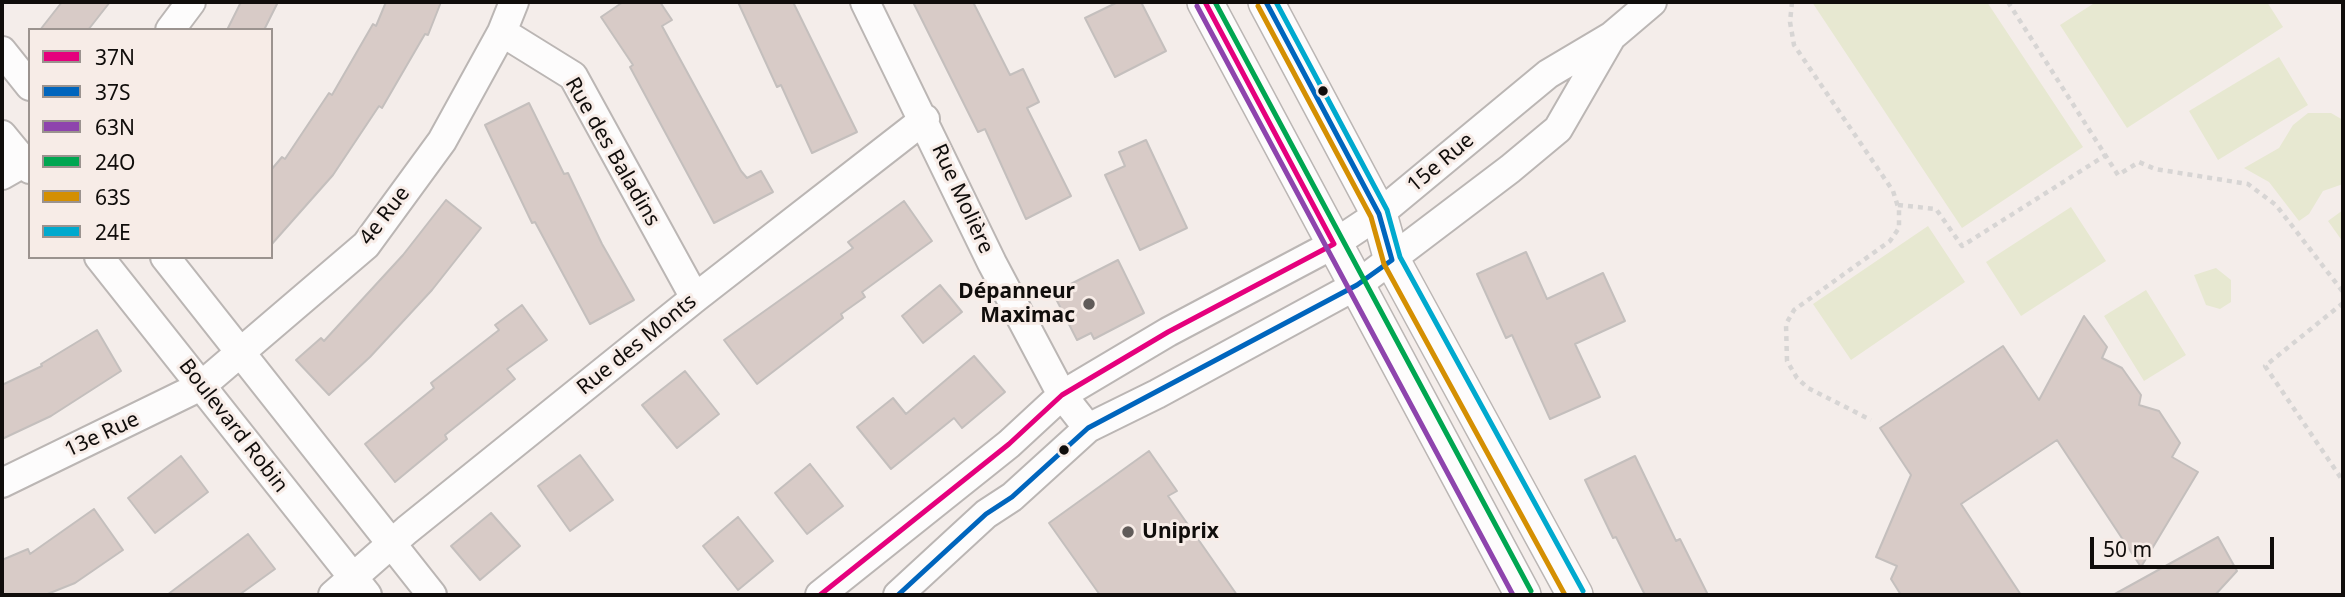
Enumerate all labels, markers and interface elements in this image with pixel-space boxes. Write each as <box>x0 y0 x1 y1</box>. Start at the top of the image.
legend <box>28 28 273 259</box>
text: 37N <box>95 43 135 71</box>
street label: Rue des Baladins <box>559 73 665 231</box>
text: 37S <box>95 78 131 106</box>
unlabelled marker <box>1316 84 1330 98</box>
text: 63N <box>95 113 135 141</box>
street label: 15e Rue <box>1403 128 1479 198</box>
street label: Rue Molière <box>926 140 998 258</box>
text: 24O <box>95 148 135 176</box>
street label: 4e Rue <box>354 182 416 250</box>
text: 63S <box>95 183 131 211</box>
text: 24E <box>95 218 131 246</box>
place label: Dépanneur Maximac <box>958 279 1075 329</box>
street label: Rue des Monts <box>572 289 702 401</box>
marker: Dépanneur Maximac <box>1081 296 1097 312</box>
street label: Boulevard Robin <box>173 354 293 498</box>
street label: 13e Rue <box>61 407 143 463</box>
unlabelled marker <box>1057 443 1071 457</box>
place label: Uniprix <box>1142 519 1219 545</box>
marker: Uniprix <box>1120 524 1136 540</box>
scale bar <box>2093 524 2277 568</box>
text: 50 m <box>2103 535 2152 563</box>

